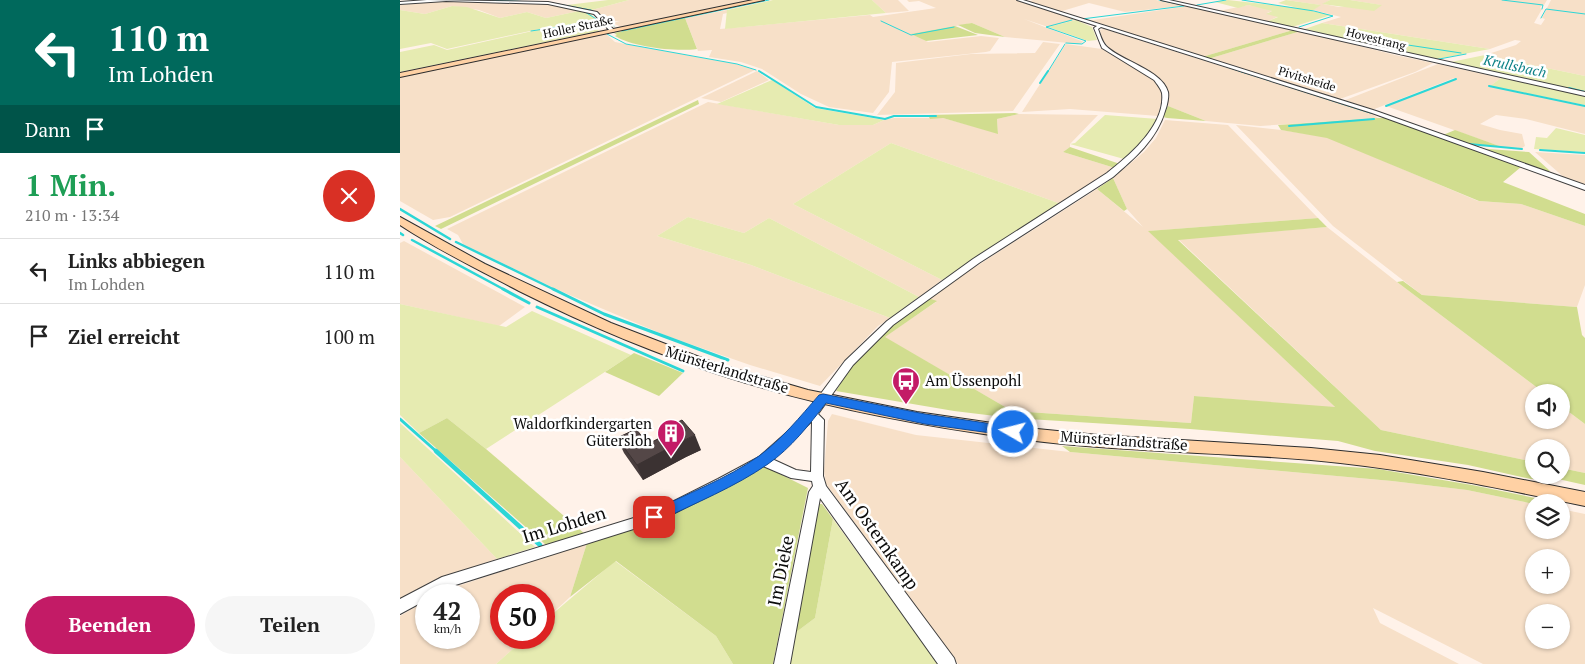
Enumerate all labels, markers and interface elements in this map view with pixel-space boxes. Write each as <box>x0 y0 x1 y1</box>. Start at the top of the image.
street label: Holler Straße <box>541 12 614 41</box>
text: 110 m <box>108 15 209 61</box>
icon: left <box>25 20 90 85</box>
street label: Hovestrang <box>1345 24 1408 53</box>
water label: Krullsbach <box>1481 49 1548 81</box>
text: Im Lohden <box>108 59 214 88</box>
street label: Pivitsheide <box>1277 63 1338 94</box>
icon: arrive <box>81 115 109 143</box>
text: Dann <box>25 117 71 142</box>
text: 1 Min. <box>25 165 116 205</box>
button: close <box>323 170 375 222</box>
text: 210 m · 13:34 <box>25 204 119 226</box>
text: Links abbiegen <box>68 248 205 273</box>
icon: left <box>25 257 53 285</box>
text: 110 m <box>324 259 375 284</box>
text: Im Lohden <box>68 273 145 295</box>
icon: arrive <box>25 322 53 350</box>
text: Ziel erreicht <box>68 324 180 349</box>
text: 100 m <box>324 324 375 349</box>
street label: Münsterlandstraße <box>663 341 791 397</box>
bus stop icon: Am Üssenpohl <box>891 366 921 405</box>
place label: Am Üssenpohl <box>925 370 1021 390</box>
map controls <box>1525 384 1570 649</box>
button: sound <box>1525 384 1570 429</box>
position arrow <box>986 405 1038 457</box>
place label: Waldorfkindergarten Gütersloh <box>513 413 652 450</box>
building icon: Waldorfkindergarten Gütersloh <box>656 418 686 457</box>
street label: Münsterlandstraße <box>1060 426 1188 454</box>
button: search <box>1525 439 1570 484</box>
street label: Am Osternkamp <box>830 473 925 594</box>
button: layers <box>1525 494 1570 539</box>
pin <box>633 496 675 538</box>
street label: Im Lohden <box>519 500 609 548</box>
icon: arrive <box>640 503 668 531</box>
street label: Im Dieke <box>761 533 799 608</box>
button: + <box>1525 549 1570 594</box>
speed limit sign: 50 <box>490 584 555 649</box>
text: 42 <box>433 594 462 627</box>
button: Beenden <box>25 596 195 654</box>
button: Teilen <box>205 596 375 654</box>
button: − <box>1525 604 1570 649</box>
text: km/h <box>434 621 461 636</box>

